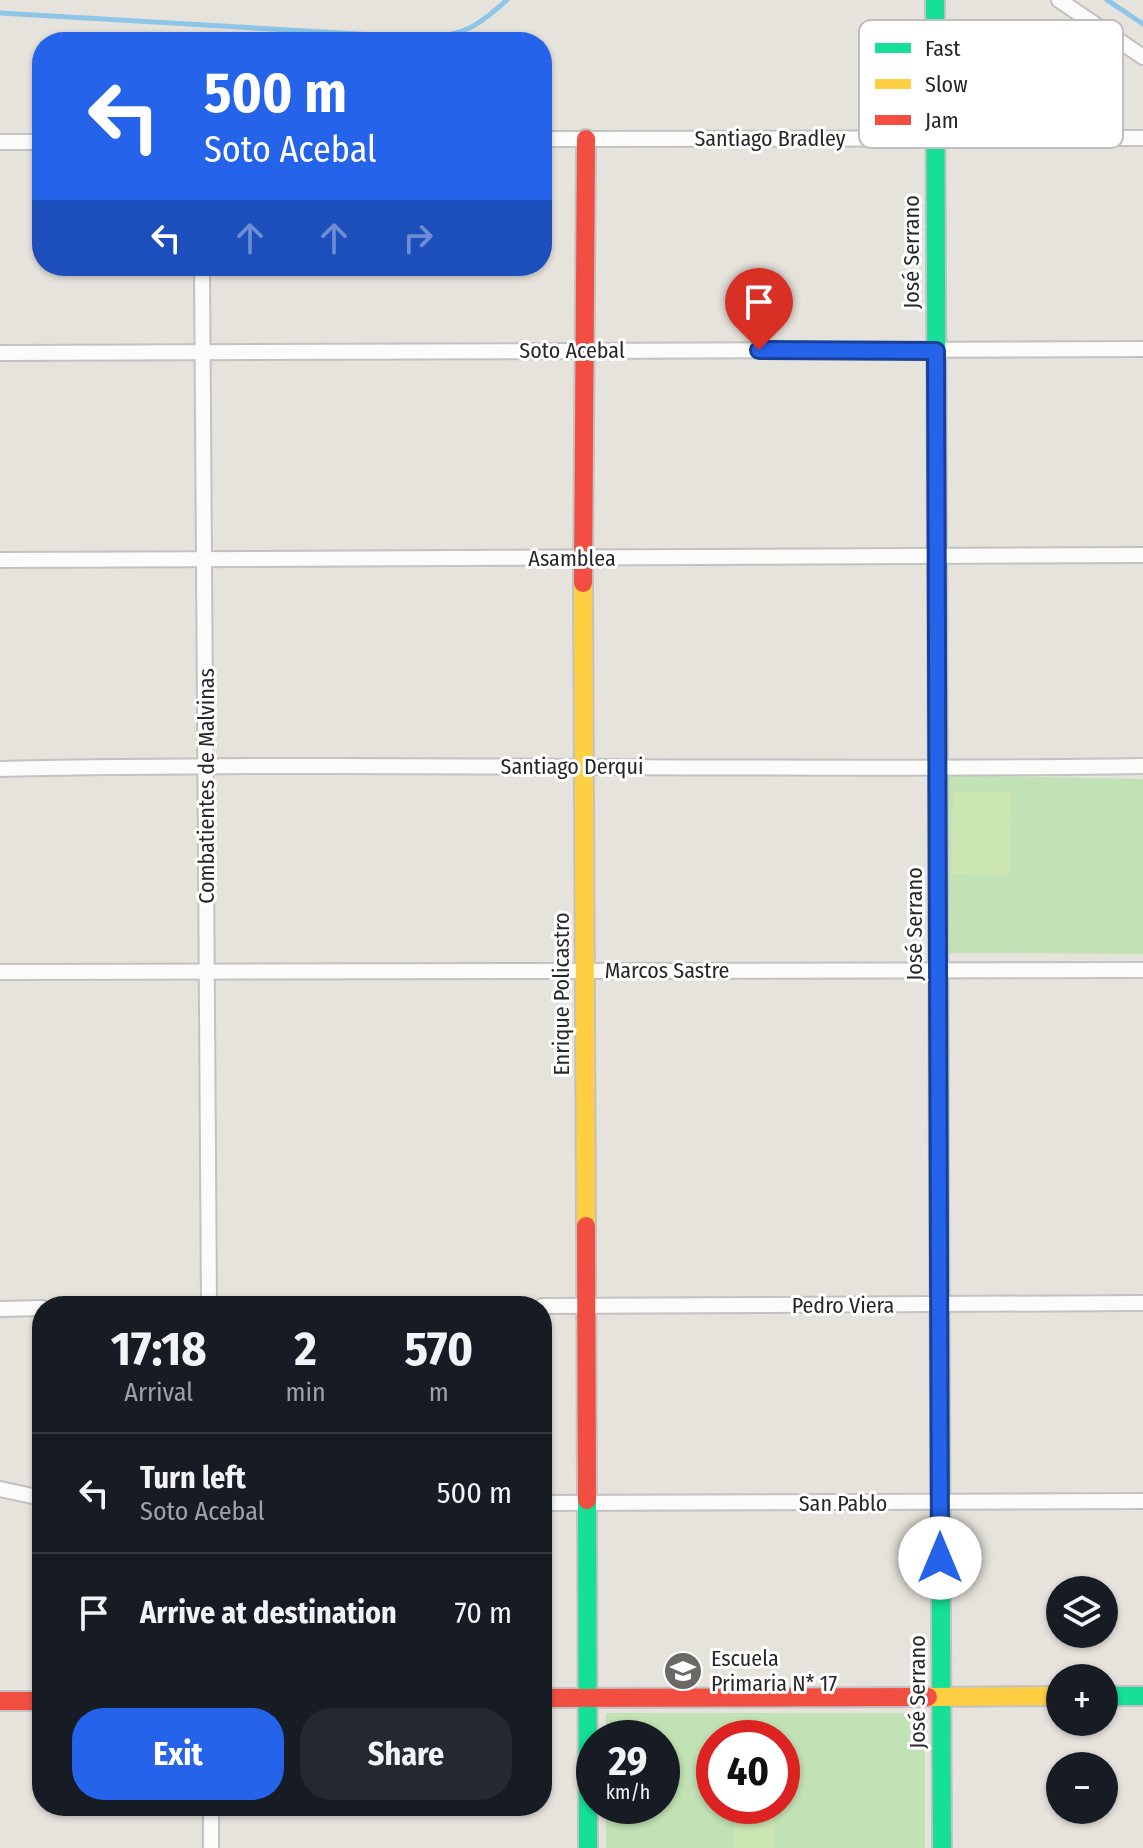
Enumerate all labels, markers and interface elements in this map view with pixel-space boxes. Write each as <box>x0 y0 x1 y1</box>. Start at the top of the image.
legend <box>859 20 1123 148</box>
text: Fast <box>925 35 961 62</box>
text: 500 m <box>204 60 347 127</box>
icon: left <box>72 64 176 168</box>
text: Slow <box>925 71 968 98</box>
text: Jam <box>925 107 959 134</box>
street label: Santiago Bradley <box>694 125 846 152</box>
text: Soto Acebal <box>204 128 376 172</box>
street label: José Serrano <box>898 195 925 309</box>
icon: left <box>144 216 188 260</box>
icon: ahead <box>228 216 272 260</box>
icon: ahead <box>312 216 356 260</box>
icon: right <box>396 216 440 260</box>
pin <box>725 268 793 350</box>
icon: arrive <box>737 280 781 324</box>
street label: Soto Acebal <box>519 337 625 364</box>
street label: Asamblea <box>528 545 616 572</box>
street label: Combatientes de Malvinas <box>193 668 220 904</box>
street label: Santiago Derqui <box>501 753 643 780</box>
street label: José Serrano <box>901 867 928 981</box>
street label: Enrique Policastro <box>548 912 575 1076</box>
street label: Marcos Sastre <box>605 957 729 984</box>
street label: Pedro Viera <box>792 1292 894 1319</box>
text: 17:18 <box>111 1320 207 1378</box>
text: 2 <box>294 1320 317 1378</box>
text: 570 <box>404 1320 473 1378</box>
text: Arrival <box>124 1377 193 1408</box>
text: min <box>285 1377 326 1408</box>
text: m <box>429 1377 449 1408</box>
text: Turn left <box>140 1460 246 1496</box>
icon: left <box>72 1471 116 1515</box>
text: 500 m <box>437 1475 512 1511</box>
street label: San Pablo <box>799 1490 887 1517</box>
text: Soto Acebal <box>140 1496 265 1527</box>
position arrow <box>898 1516 982 1600</box>
map controls <box>1046 1576 1118 1824</box>
button: layers <box>1046 1576 1118 1648</box>
icon: arrive <box>72 1591 116 1635</box>
text: Arrive at destination <box>140 1595 397 1631</box>
text: 70 m <box>454 1595 512 1631</box>
street label: José Serrano <box>904 1635 931 1749</box>
place label: Escuela Primaria N* 17 <box>711 1645 837 1697</box>
school or university icon: Escuela Primaria N* 17 <box>662 1650 704 1692</box>
button: + <box>1046 1664 1118 1736</box>
button: Exit <box>72 1708 284 1800</box>
button: Share <box>300 1708 512 1800</box>
speed limit sign: 40 <box>696 1720 800 1824</box>
text: 29 <box>608 1738 647 1786</box>
button: − <box>1046 1752 1118 1824</box>
text: km/h <box>606 1780 650 1804</box>

